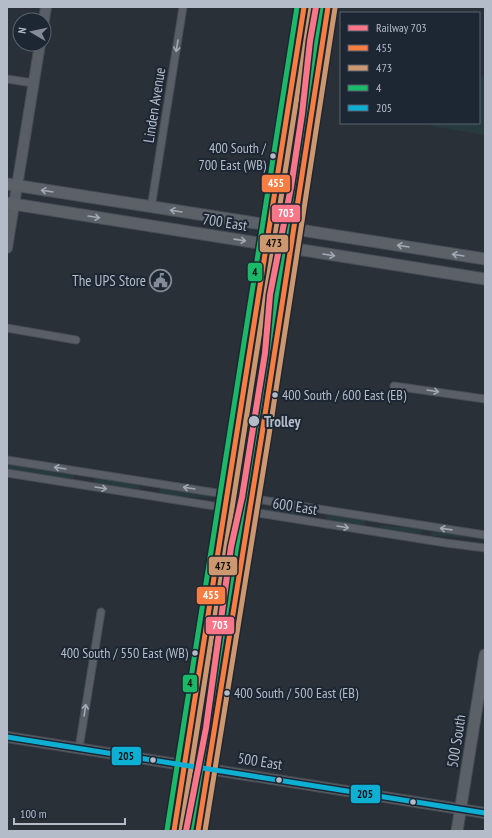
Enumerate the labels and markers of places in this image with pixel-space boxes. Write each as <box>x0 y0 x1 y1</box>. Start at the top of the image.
place label: 400 South / 700 East (WB) <box>198 139 267 174</box>
marker: 400 South / 700 East (WB) <box>268 151 278 161</box>
public building icon: The UPS Store <box>148 267 174 293</box>
place label: The UPS Store <box>72 271 146 290</box>
place label: 400 South / 600 East (EB) <box>282 386 407 404</box>
marker: 400 South / 600 East (EB) <box>270 390 280 400</box>
place label: Trolley <box>264 412 301 431</box>
marker: Trolley <box>247 414 261 428</box>
place label: 400 South / 550 East (WB) <box>60 644 189 662</box>
marker: 400 South / 550 East (WB) <box>190 648 200 658</box>
place label: 400 South / 500 East (EB) <box>234 684 359 702</box>
marker: 400 South / 500 East (EB) <box>222 688 232 698</box>
unlabelled marker <box>148 755 158 765</box>
unlabelled marker <box>274 775 284 785</box>
unlabelled marker <box>408 797 418 807</box>

